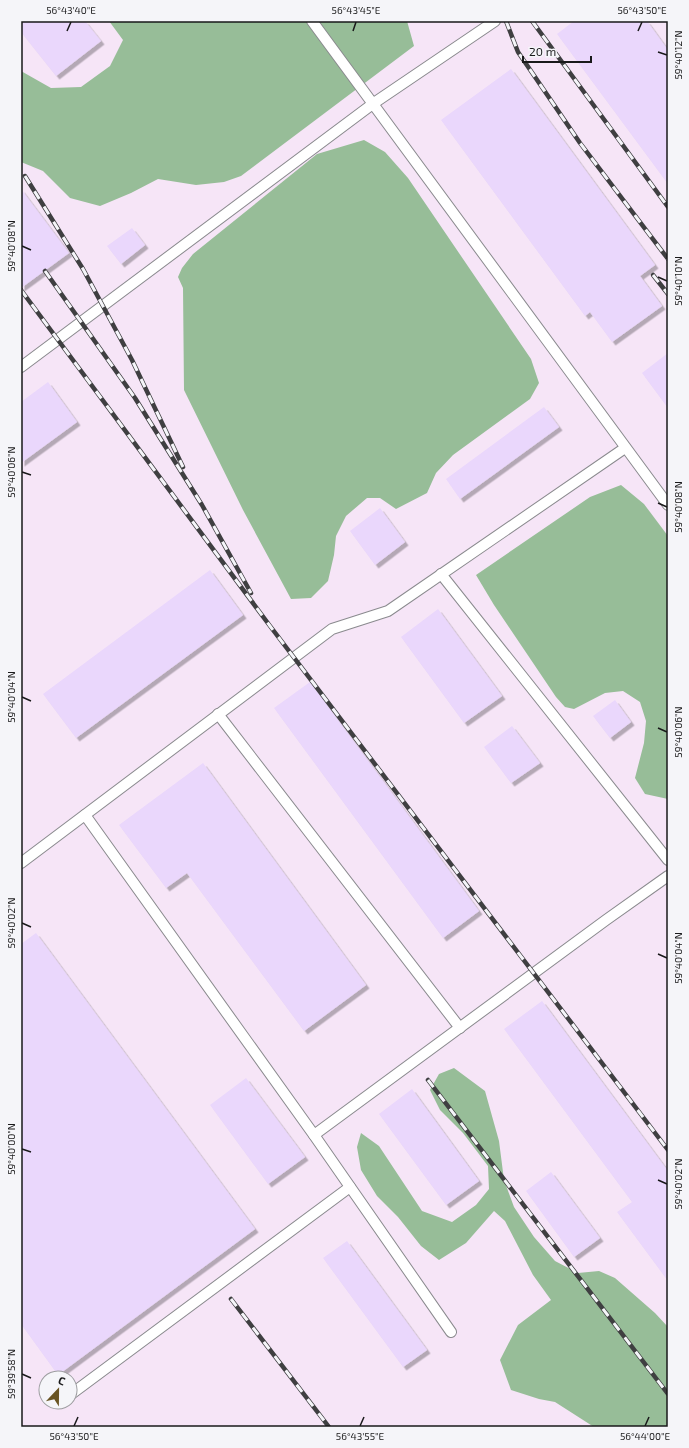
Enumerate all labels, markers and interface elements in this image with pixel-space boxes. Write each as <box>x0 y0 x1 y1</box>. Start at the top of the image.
text: 56°43'40"E <box>46 4 96 16</box>
text: 56°43'45"E <box>332 4 381 16</box>
text: 56°43'50"E <box>617 4 667 16</box>
text: 59°40'12"N <box>672 30 684 80</box>
scale bar <box>523 38 591 64</box>
text: 20 m <box>529 44 556 58</box>
text: 59°40'08"N <box>5 220 17 272</box>
text: 59°40'10"N <box>672 256 684 306</box>
text: 59°40'06"N <box>5 446 17 498</box>
text: 59°40'08"N <box>672 481 684 533</box>
text: 59°40'04"N <box>5 671 17 723</box>
text: 59°40'06"N <box>672 706 684 758</box>
text: 59°40'02"N <box>5 897 17 949</box>
text: 59°40'04"N <box>672 932 684 984</box>
text: 59°40'00"N <box>5 1123 17 1175</box>
text: 59°40'02"N <box>672 1158 684 1210</box>
text: 59°39'58"N <box>5 1349 17 1399</box>
north arrow <box>38 1370 78 1410</box>
text: С <box>56 1373 68 1388</box>
text: 56°43'50"E <box>49 1430 99 1442</box>
text: 56°43'55"E <box>336 1430 385 1442</box>
text: 56°44'00"E <box>620 1430 671 1442</box>

